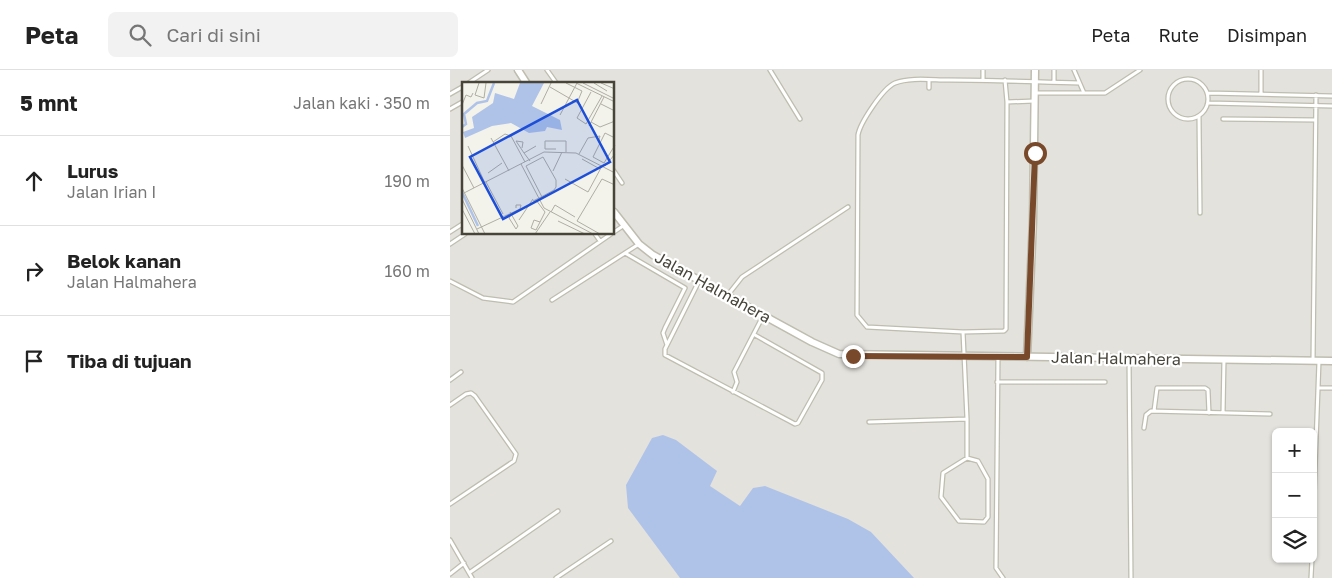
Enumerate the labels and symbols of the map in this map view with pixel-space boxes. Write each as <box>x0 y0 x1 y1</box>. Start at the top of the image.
inset map <box>462 82 615 235</box>
route start <box>1024 142 1047 165</box>
street label: Jalan Halmahera <box>651 247 775 327</box>
route end <box>842 345 865 368</box>
street label: Jalan Halmahera <box>1051 347 1181 369</box>

